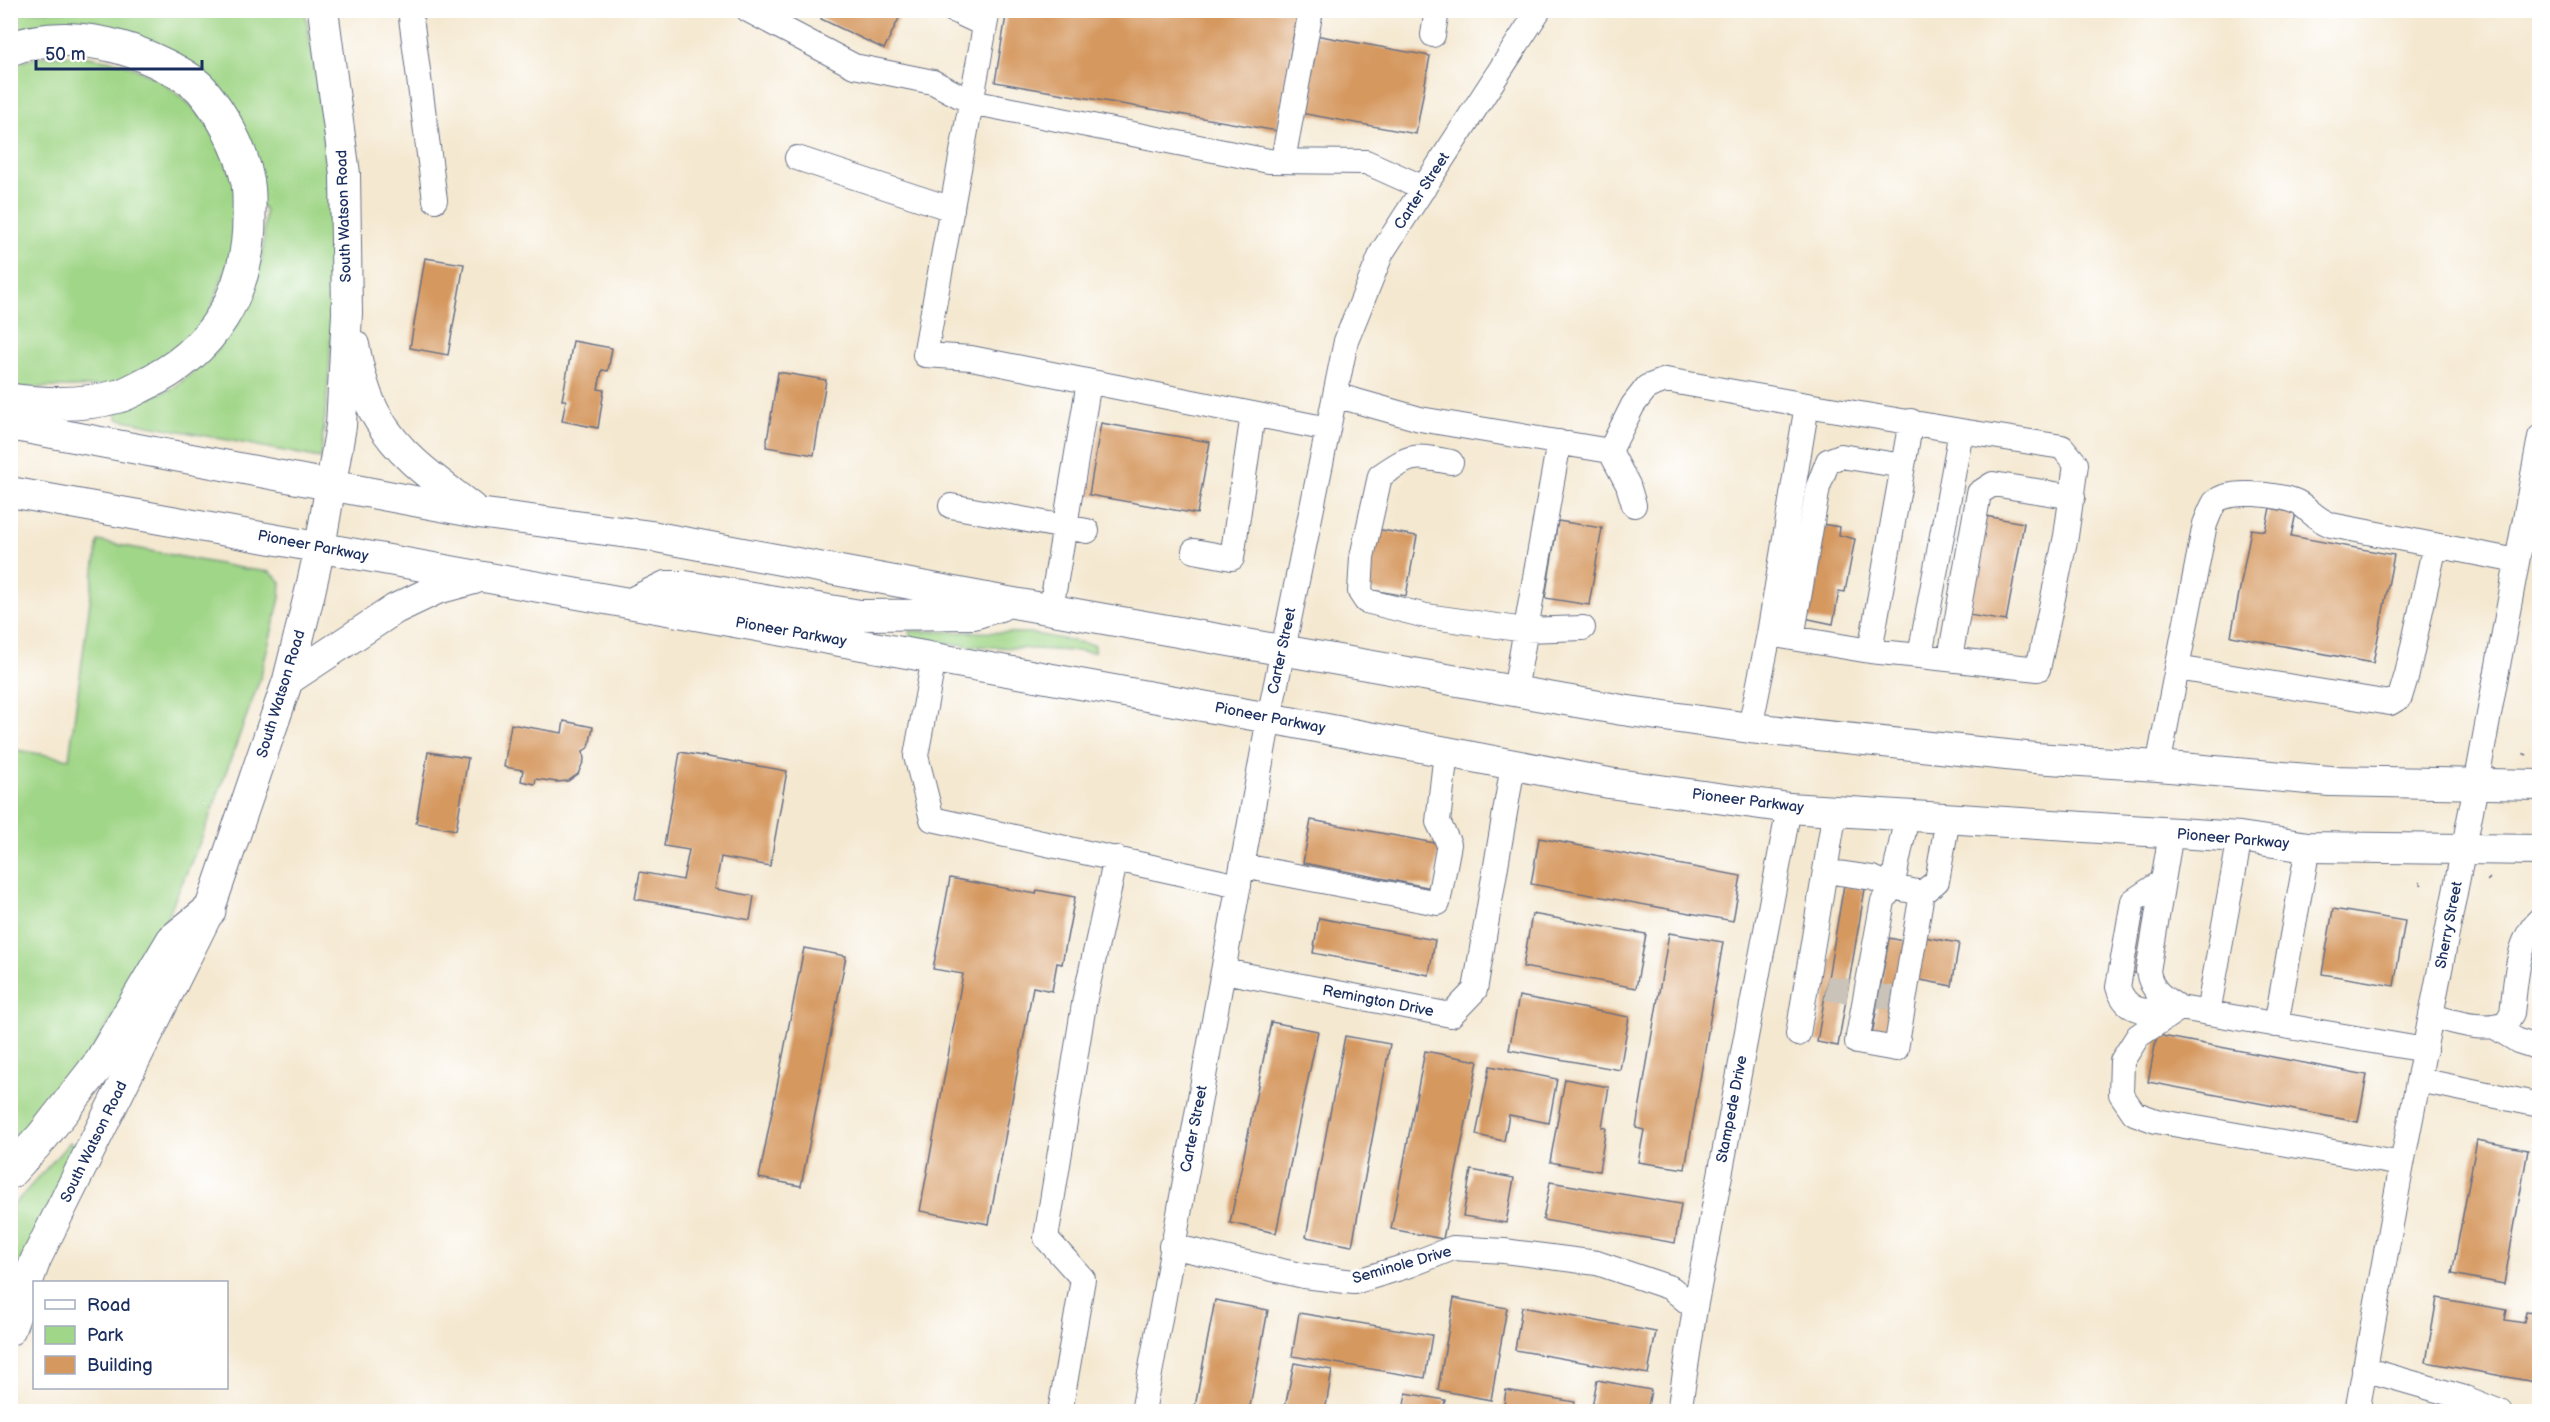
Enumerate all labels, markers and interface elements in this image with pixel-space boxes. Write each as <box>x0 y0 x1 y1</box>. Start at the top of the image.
scale bar <box>36 33 202 71</box>
text: 50 m <box>45 44 86 65</box>
street label: South Watson Road <box>332 149 356 283</box>
street label: Carter Street <box>1390 149 1454 233</box>
street label: Pioneer Parkway <box>256 526 370 566</box>
street label: Carter Street <box>1264 606 1301 696</box>
street label: Pioneer Parkway <box>734 613 848 651</box>
street label: South Watson Road <box>253 628 309 760</box>
street label: Pioneer Parkway <box>1213 698 1327 738</box>
street label: Pioneer Parkway <box>1691 785 1805 817</box>
street label: Pioneer Parkway <box>2176 825 2290 853</box>
street label: Sherry Street <box>2431 879 2467 970</box>
street label: Remington Drive <box>1321 981 1435 1021</box>
street label: Stampede Drive <box>1712 1054 1752 1164</box>
street label: South Watson Road <box>56 1078 132 1206</box>
street label: Carter Street <box>1176 1084 1212 1174</box>
street label: Seminole Drive <box>1350 1242 1454 1288</box>
legend <box>33 1281 228 1389</box>
text: Road <box>87 1295 131 1316</box>
text: Park <box>87 1325 123 1346</box>
text: Building <box>87 1355 153 1376</box>

